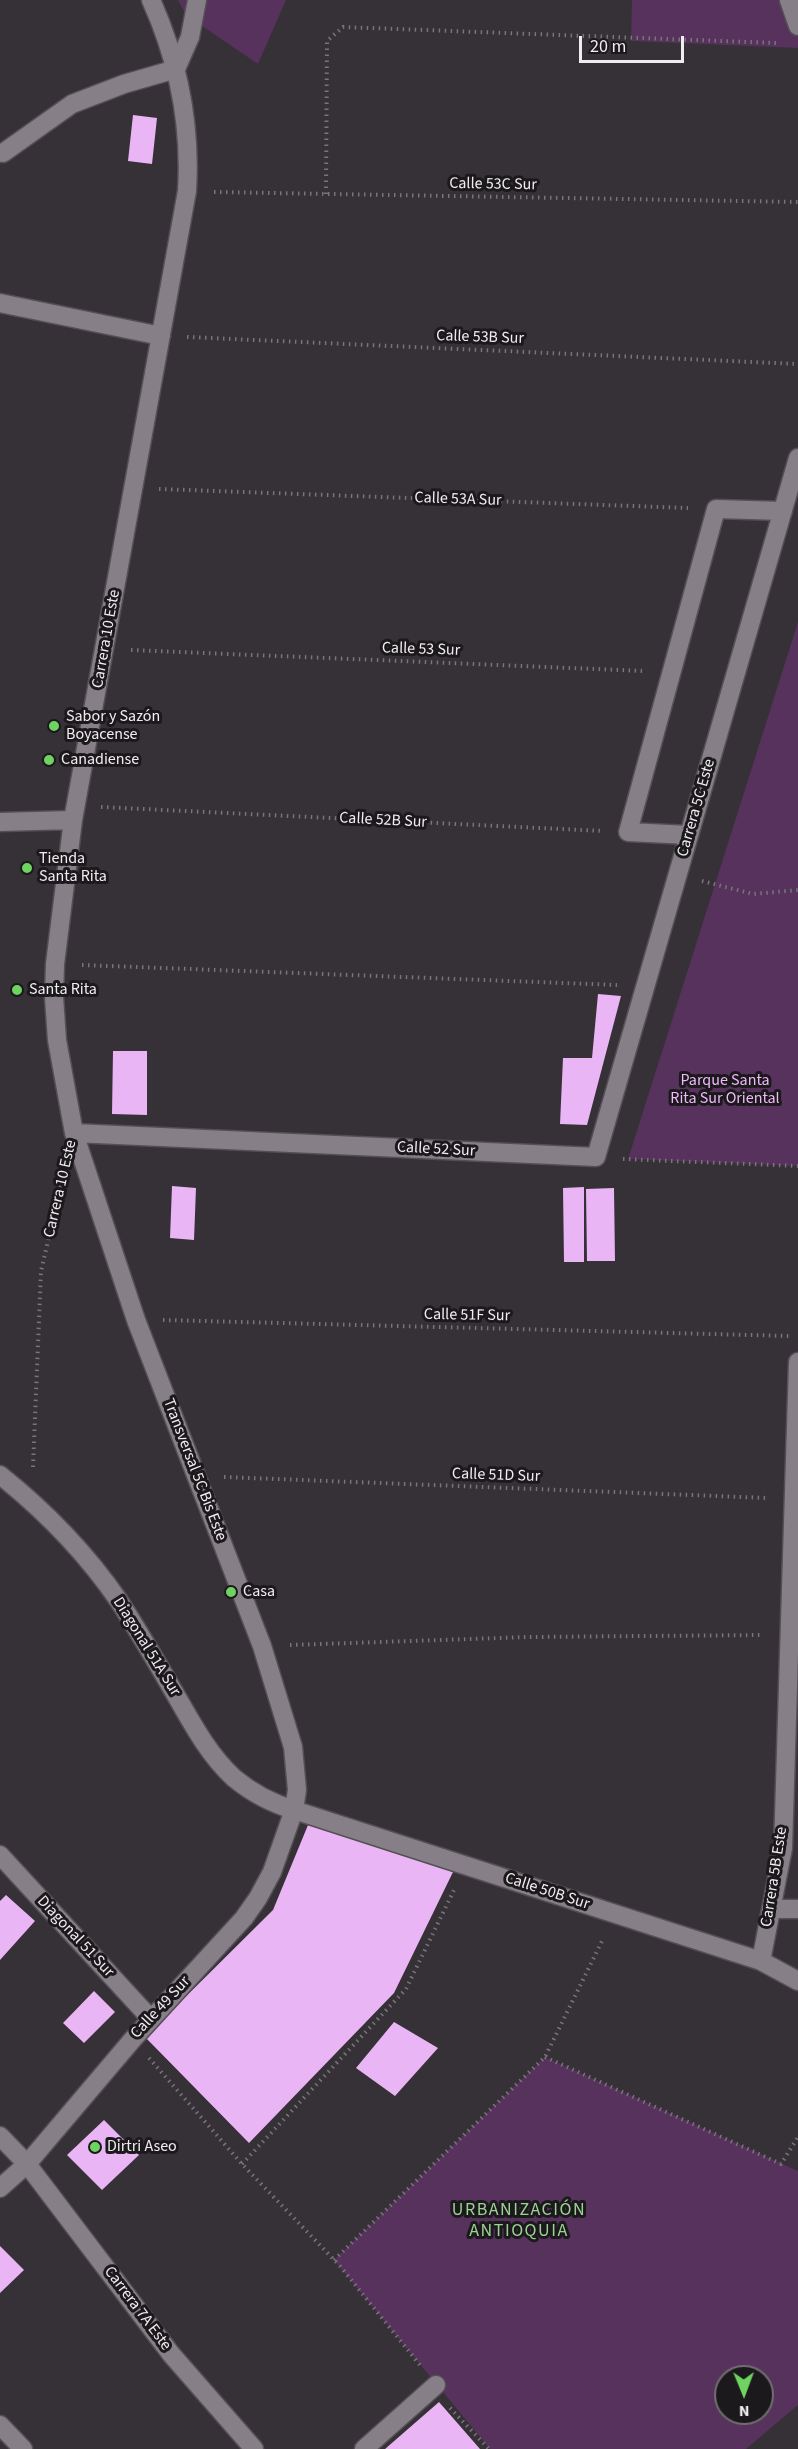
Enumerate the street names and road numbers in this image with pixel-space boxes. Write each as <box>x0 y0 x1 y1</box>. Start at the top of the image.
street label: Calle 53C Sur <box>449 175 537 195</box>
street label: Calle 53B Sur <box>436 327 524 349</box>
street label: Calle 53A Sur <box>414 489 502 511</box>
street label: Carrera 10 Este <box>89 588 125 690</box>
street label: Calle 53 Sur <box>381 639 461 661</box>
street label: Carrera 5C Este <box>674 757 720 859</box>
street label: Calle 52B Sur <box>339 809 427 833</box>
street label: Carrera 10 Este <box>40 1138 82 1240</box>
street label: Calle 52 Sur <box>396 1138 476 1162</box>
street label: Calle 51F Sur <box>424 1306 510 1326</box>
street label: Transversal 5C Bis Este <box>158 1396 230 1544</box>
street label: Calle 51D Sur <box>452 1465 540 1487</box>
street label: Diagonal 51A Sur <box>108 1594 184 1700</box>
street label: Carrera 5B Este <box>758 1826 792 1928</box>
street label: Calle 50B Sur <box>502 1869 592 1915</box>
street label: Diagonal 51 Sur <box>32 1892 118 1982</box>
street label: Calle 49 Sur <box>127 1973 195 2043</box>
street label: Carrera 7A Este <box>99 2263 175 2355</box>

